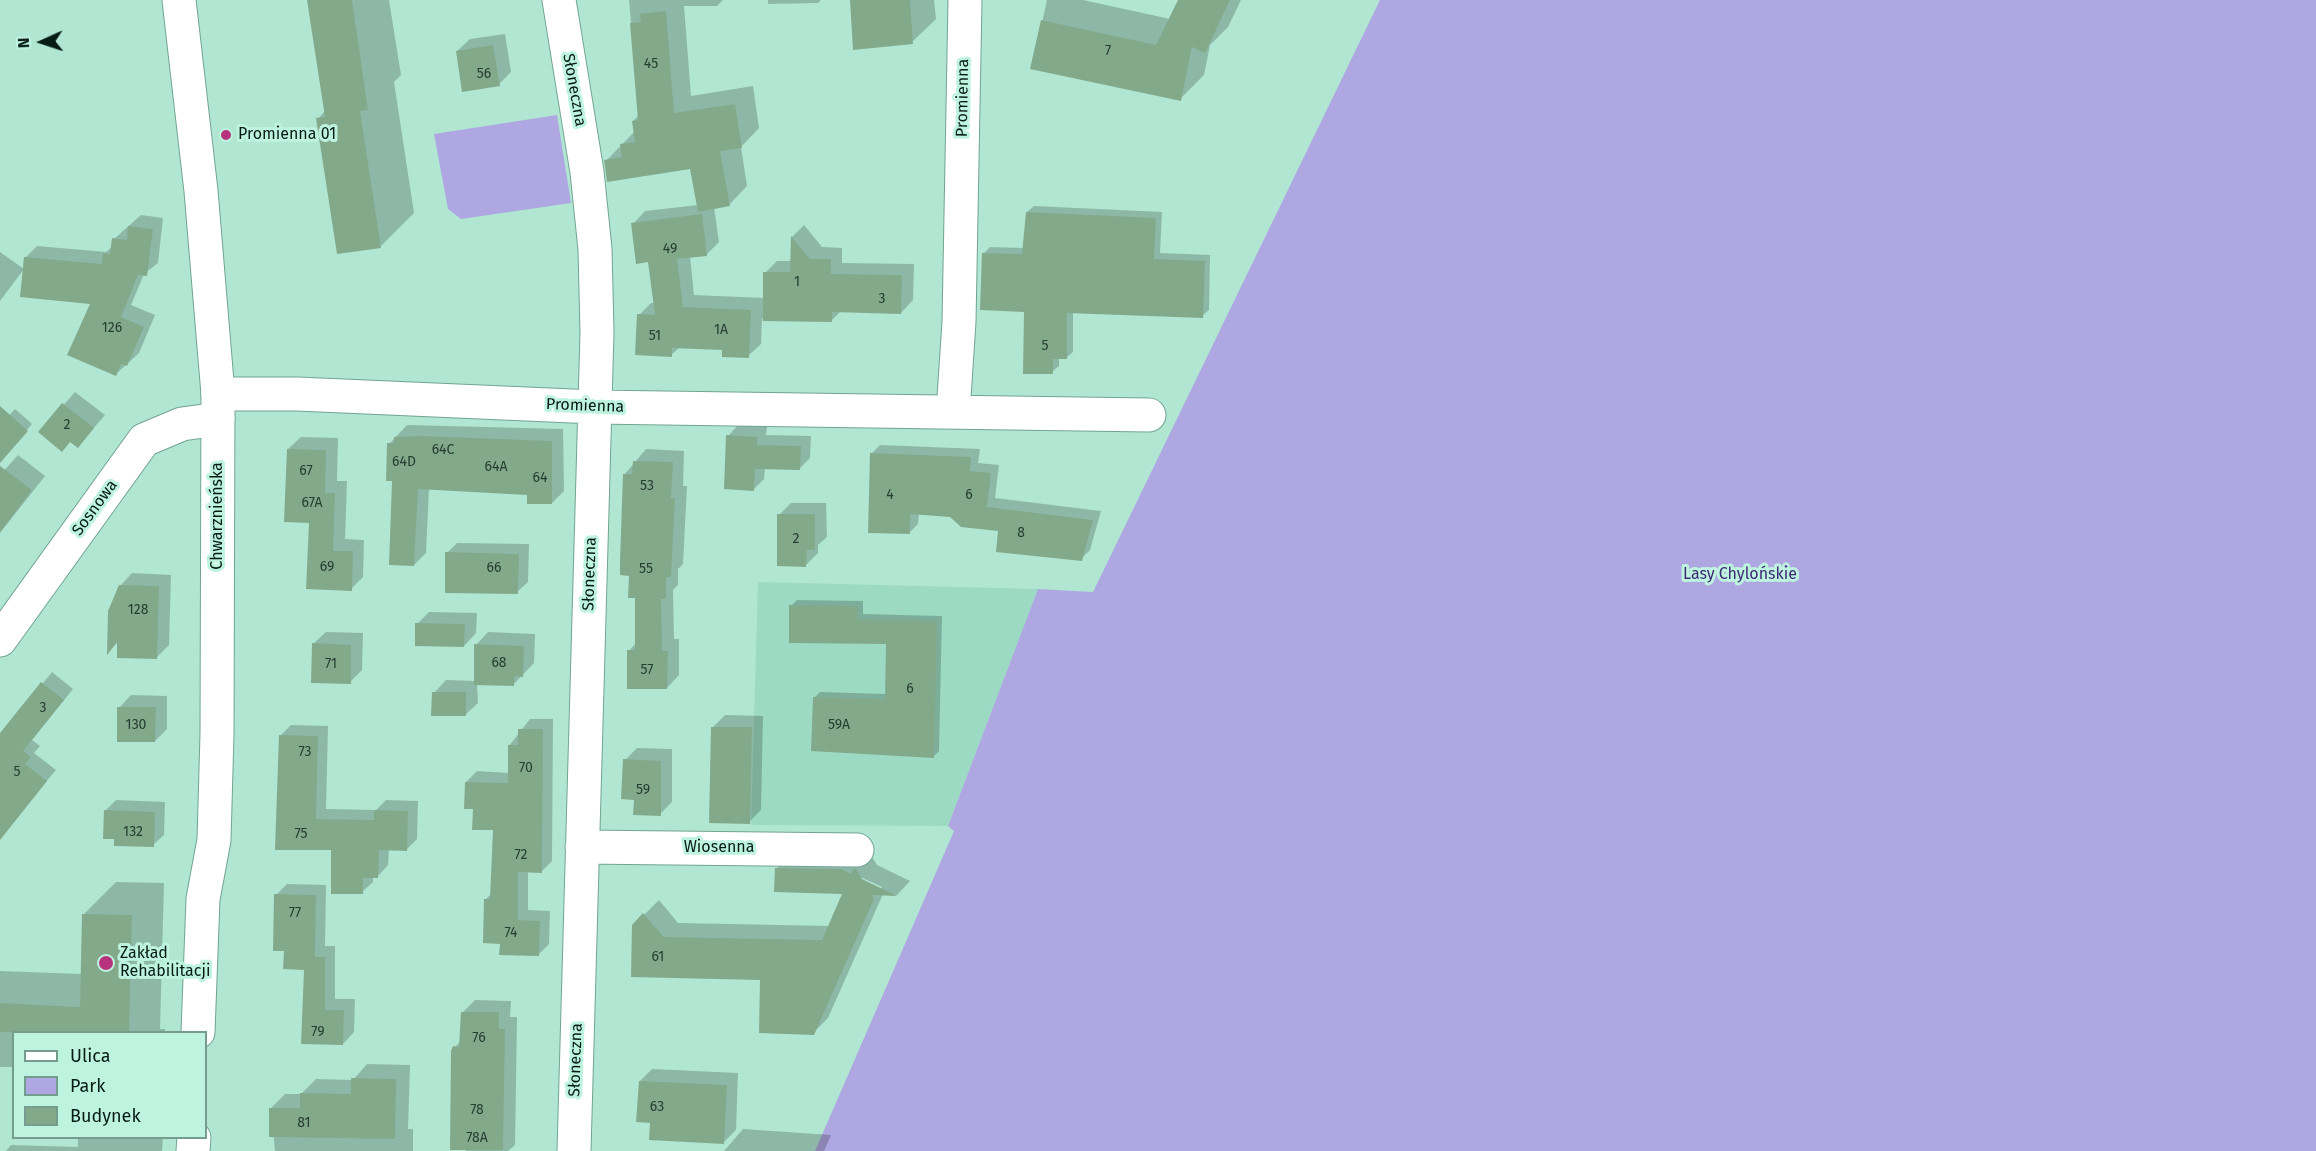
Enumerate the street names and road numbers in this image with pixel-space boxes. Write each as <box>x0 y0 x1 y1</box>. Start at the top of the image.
street label: Słoneczna <box>558 52 590 128</box>
street label: Promienna <box>953 59 973 137</box>
street label: Promienna <box>545 395 625 417</box>
street label: Chwarznieńska <box>208 462 228 570</box>
street label: Sosnowa <box>68 476 122 540</box>
street label: Słoneczna <box>579 537 601 611</box>
street label: Wiosenna <box>684 838 754 858</box>
street label: Słoneczna <box>565 1023 587 1097</box>

